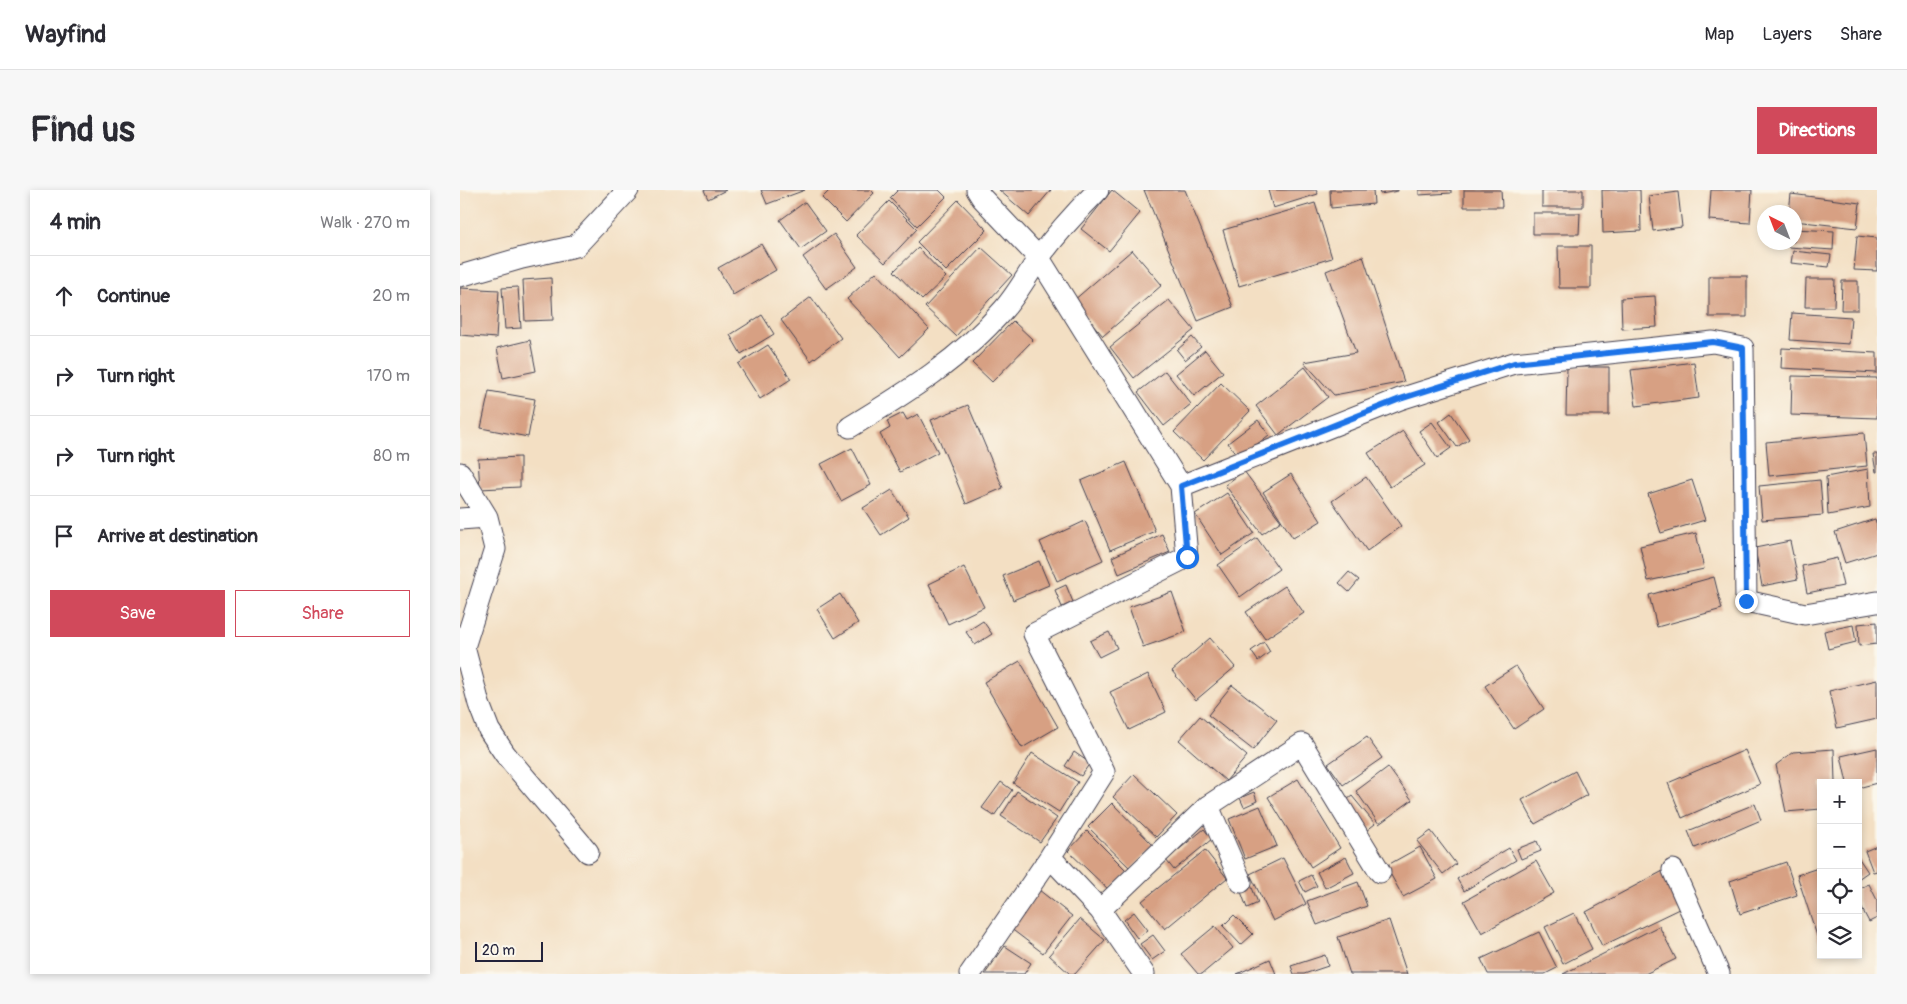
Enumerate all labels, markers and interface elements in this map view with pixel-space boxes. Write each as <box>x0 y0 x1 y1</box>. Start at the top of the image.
text: Wayfind <box>25 20 106 49</box>
text: Map <box>1705 23 1734 46</box>
text: Layers <box>1762 23 1812 46</box>
text: Share <box>1840 23 1882 46</box>
button: Directions <box>1757 107 1877 154</box>
text: Find us <box>30 108 135 152</box>
north arrow <box>1757 205 1802 250</box>
text: 4 min <box>50 209 101 236</box>
text: Walk · 270 m <box>320 213 410 233</box>
icon: ahead <box>50 282 78 310</box>
text: Continue <box>97 284 170 308</box>
text: 20 m <box>372 286 410 306</box>
icon: right <box>50 362 78 390</box>
text: Turn right <box>97 364 175 388</box>
text: 170 m <box>367 366 410 386</box>
icon: right <box>50 442 78 470</box>
text: Turn right <box>97 444 175 468</box>
text: 80 m <box>373 446 410 466</box>
icon: arrive <box>50 522 78 550</box>
text: Arrive at destination <box>97 524 258 548</box>
route start <box>1176 546 1199 569</box>
button: Save <box>50 590 225 637</box>
button: Share <box>235 590 410 637</box>
route end <box>1735 590 1758 613</box>
map controls <box>1817 779 1862 959</box>
button: + <box>1817 779 1862 824</box>
button: − <box>1817 824 1862 869</box>
button: locate <box>1817 869 1862 914</box>
button: layers <box>1817 914 1862 959</box>
scale bar <box>475 939 542 962</box>
text: 20 m <box>482 942 515 959</box>

